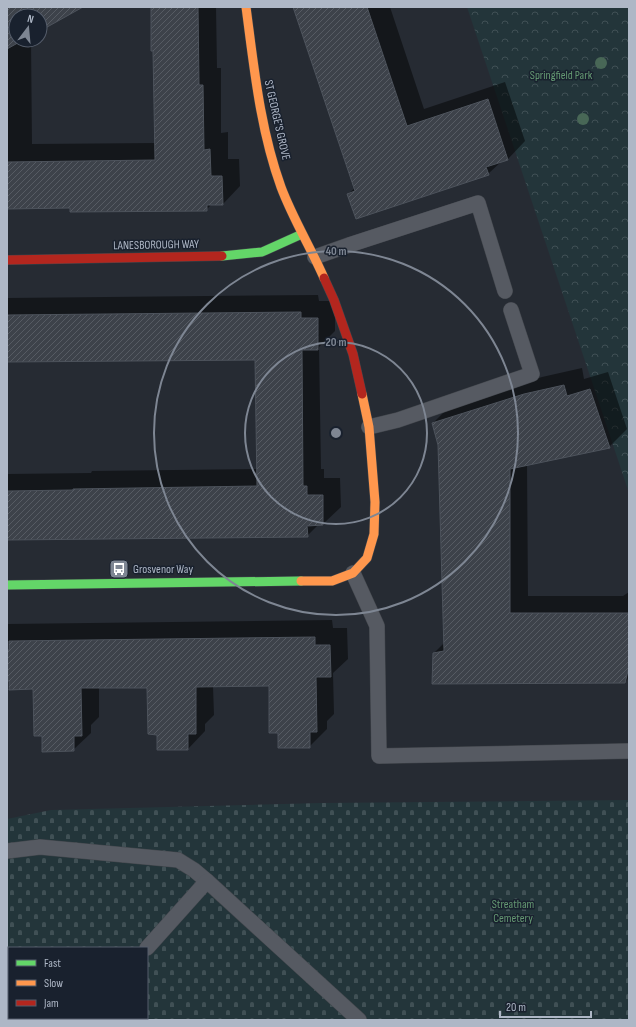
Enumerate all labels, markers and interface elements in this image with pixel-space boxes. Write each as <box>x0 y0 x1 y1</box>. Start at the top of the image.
north arrow <box>8 8 48 48</box>
text: N <box>26 12 35 26</box>
park label: Springfield Park <box>530 68 593 83</box>
street label: ST GEORGE'S GROVE <box>261 79 293 161</box>
street label: LANESBOROUGH WAY <box>113 237 199 253</box>
text: 40 m <box>325 244 347 259</box>
text: 20 m <box>326 335 346 350</box>
centre of rings <box>329 426 343 440</box>
bus stop icon: Grosvenor Way <box>108 558 130 580</box>
place label: Grosvenor Way <box>133 562 193 577</box>
park label: Streatham Cemetery <box>492 897 535 926</box>
legend <box>8 947 148 1019</box>
text: Fast <box>44 956 61 971</box>
text: Slow <box>44 976 63 991</box>
scale bar <box>500 993 591 1019</box>
text: Jam <box>43 996 59 1011</box>
text: 20 m <box>506 1000 526 1015</box>

